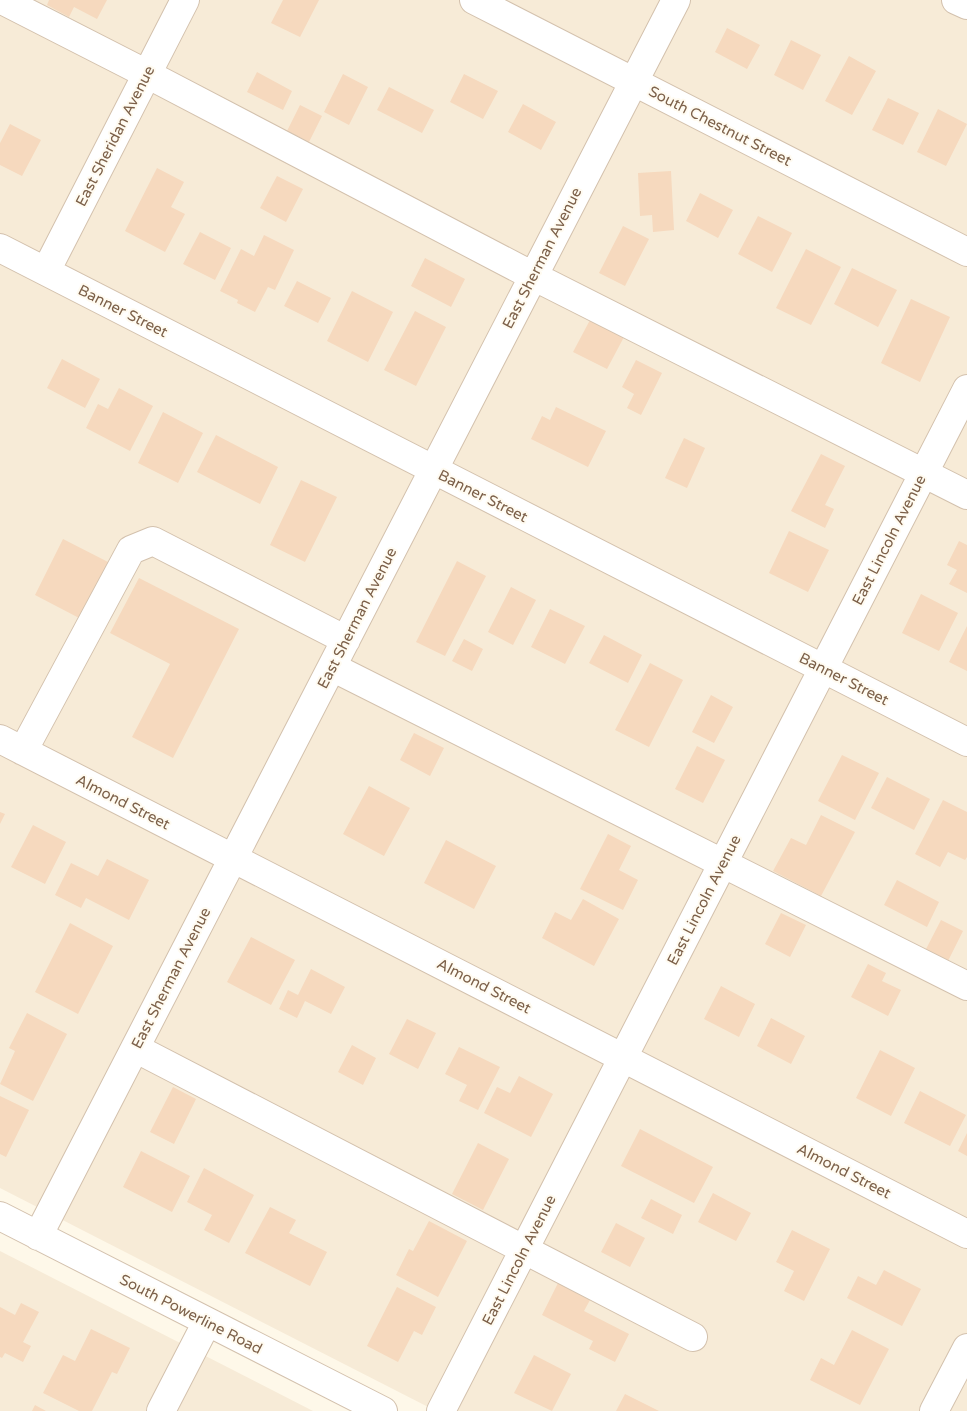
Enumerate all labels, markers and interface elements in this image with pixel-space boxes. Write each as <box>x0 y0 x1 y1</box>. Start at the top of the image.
street label: East Sheridan Avenue <box>72 63 158 209</box>
street label: South Chestnut Street <box>646 82 795 170</box>
street label: East Sherman Avenue <box>499 184 585 332</box>
street label: Banner Street <box>75 281 171 341</box>
street label: Banner Street <box>435 466 531 526</box>
street label: East Lincoln Avenue <box>848 472 930 608</box>
street label: East Sherman Avenue <box>314 544 400 692</box>
street label: Banner Street <box>796 649 892 709</box>
street label: Almond Street <box>73 771 173 834</box>
street label: East Lincoln Avenue <box>663 832 745 968</box>
street label: East Sherman Avenue <box>128 904 214 1052</box>
street label: Almond Street <box>434 955 534 1018</box>
street label: Almond Street <box>794 1140 894 1203</box>
street label: East Lincoln Avenue <box>478 1192 560 1328</box>
street label: South Powerline Road <box>117 1270 265 1358</box>

